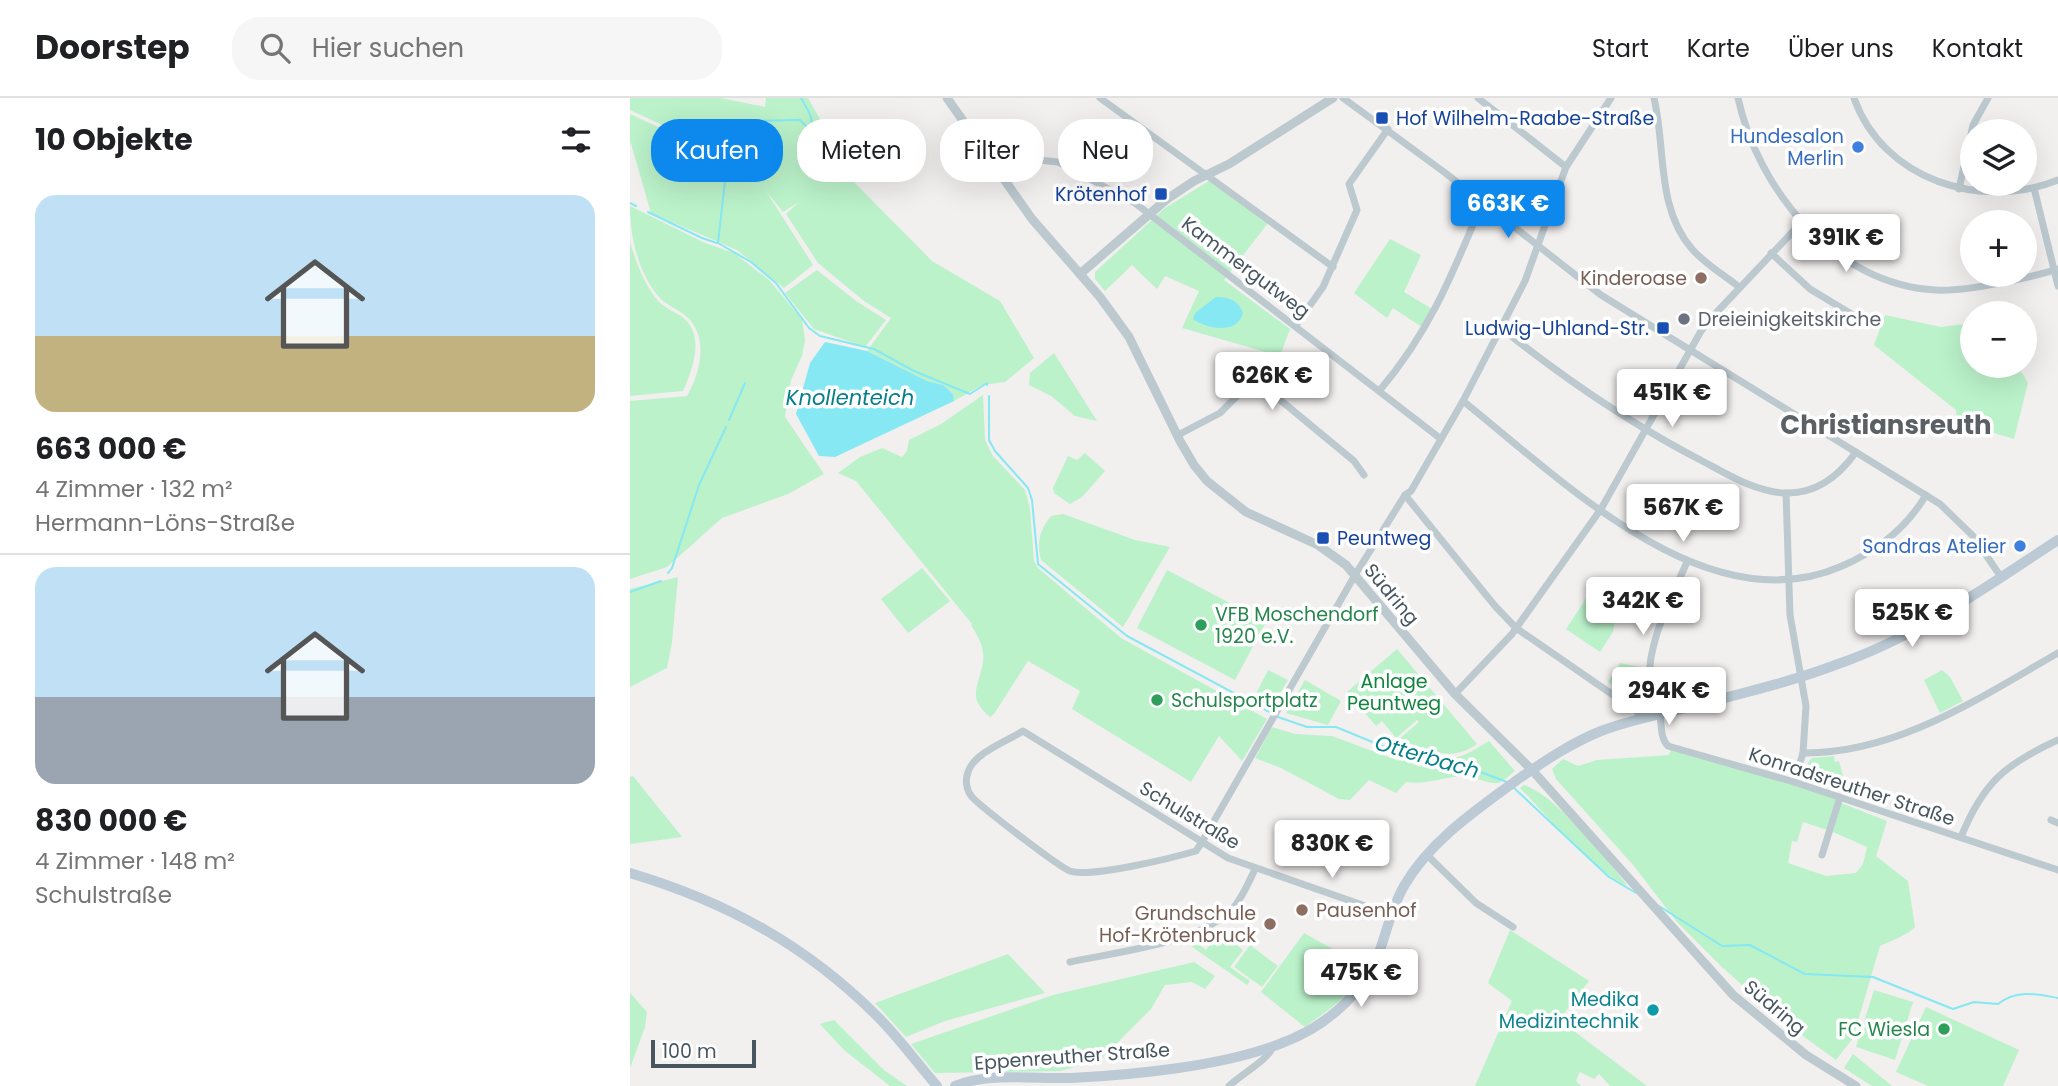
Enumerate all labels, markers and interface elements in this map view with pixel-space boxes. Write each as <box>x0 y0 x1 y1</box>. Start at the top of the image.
search box <box>232 17 722 80</box>
text: Doorstep <box>35 24 190 71</box>
icon: search <box>256 29 294 67</box>
text: Hier suchen <box>312 30 464 66</box>
text: Start <box>1592 32 1649 65</box>
text: Karte <box>1687 32 1750 65</box>
text: Über uns <box>1788 32 1894 65</box>
text: Kontakt <box>1932 32 2023 65</box>
place label: Hof Wilhelm-Raabe-Straße <box>1396 105 1654 132</box>
marker: Hof Wilhelm-Raabe-Straße <box>1374 110 1390 126</box>
text: 10 Objekte <box>35 118 193 161</box>
chip: Kaufen <box>651 119 783 182</box>
chip: Mieten <box>797 119 926 182</box>
chip: Filter <box>940 119 1044 182</box>
chip: Neu <box>1058 119 1153 182</box>
map controls <box>1960 119 2037 378</box>
button: layers <box>1960 119 2037 196</box>
icon: filters <box>557 121 595 159</box>
place label: Hundesalon Merlin <box>1730 123 1844 172</box>
marker: Hundesalon Merlin <box>1850 139 1866 155</box>
pin: 663K € <box>1451 180 1565 240</box>
place label: Krötenhof <box>1055 181 1147 208</box>
marker: Krötenhof <box>1153 186 1169 202</box>
text: 663K € <box>1467 187 1549 219</box>
street label: Kammergutweg <box>1176 210 1315 325</box>
button: + <box>1960 210 2037 287</box>
pin: 391K € <box>1789 214 1903 274</box>
text: 391K € <box>1808 221 1884 253</box>
icon: home <box>252 241 378 367</box>
place label: Kinderoase <box>1580 265 1687 292</box>
marker: Kinderoase <box>1693 270 1709 286</box>
button: − <box>1960 301 2037 378</box>
place label: Dreieinigkeitskirche <box>1698 306 1881 333</box>
marker: Dreieinigkeitskirche <box>1676 311 1692 327</box>
place label: Ludwig-Uhland-Str. <box>1465 315 1649 342</box>
marker: Ludwig-Uhland-Str. <box>1655 320 1671 336</box>
pin: 626K € <box>1215 352 1329 412</box>
text: 626K € <box>1231 359 1313 391</box>
pin: 451K € <box>1615 370 1729 429</box>
text: 451K € <box>1633 376 1711 408</box>
water label: Knollenteich <box>786 383 914 412</box>
district label: Christiansreuth <box>1780 407 1992 443</box>
text: 663 000 € <box>35 427 187 470</box>
text: 4 Zimmer · 132 m² <box>35 473 233 505</box>
pin: 567K € <box>1626 484 1740 544</box>
text: 567K € <box>1642 491 1724 523</box>
text: Hermann-Löns-Straße <box>35 507 295 539</box>
place label: Peuntweg <box>1337 525 1431 552</box>
marker: Peuntweg <box>1315 530 1331 546</box>
place label: Sandras Atelier <box>1862 533 2006 560</box>
marker: Sandras Atelier <box>2012 538 2028 554</box>
street label: Südring <box>1358 558 1425 631</box>
pin: 342K € <box>1586 578 1700 637</box>
text: 342K € <box>1602 584 1684 616</box>
pin: 525K € <box>1855 589 1969 649</box>
text: 525K € <box>1871 596 1953 628</box>
place label: VFB Moschendorf 1920 e.V. <box>1215 601 1379 650</box>
icon: home <box>252 613 378 739</box>
marker: VFB Moschendorf 1920 e.V. <box>1193 617 1209 633</box>
park label: Anlage Peuntweg <box>1347 668 1441 717</box>
pin: 294K € <box>1612 668 1726 727</box>
text: 294K € <box>1628 674 1710 706</box>
place label: Schulsportplatz <box>1171 687 1318 714</box>
marker: Schulsportplatz <box>1149 692 1165 708</box>
water label: Otterbach <box>1372 728 1483 785</box>
street label: Konradsreuther Straße <box>1745 740 1958 833</box>
street label: Schulstraße <box>1134 775 1245 856</box>
text: 830 000 € <box>35 799 187 842</box>
pin: 830K € <box>1275 820 1389 880</box>
text: 830K € <box>1290 827 1374 859</box>
text: 4 Zimmer · 148 m² <box>35 845 235 877</box>
text: Schulstraße <box>35 879 172 911</box>
place label: Pausenhof <box>1316 897 1416 924</box>
place label: Grundschule Hof-Krötenbruck <box>1099 900 1256 949</box>
marker: Pausenhof <box>1294 902 1310 918</box>
marker: Grundschule Hof-Krötenbruck <box>1262 916 1278 932</box>
pin: 475K € <box>1304 950 1418 1009</box>
text: 475K € <box>1320 956 1402 988</box>
street label: Südring <box>1738 974 1811 1041</box>
place label: Medika Medizintechnik <box>1499 986 1639 1035</box>
marker: Medika Medizintechnik <box>1645 1002 1661 1018</box>
place label: FC Wiesla <box>1838 1016 1930 1043</box>
marker: FC Wiesla <box>1936 1021 1952 1037</box>
street label: Eppenreuther Straße <box>973 1036 1171 1077</box>
scale bar <box>651 1037 756 1069</box>
text: 100 m <box>662 1038 717 1065</box>

